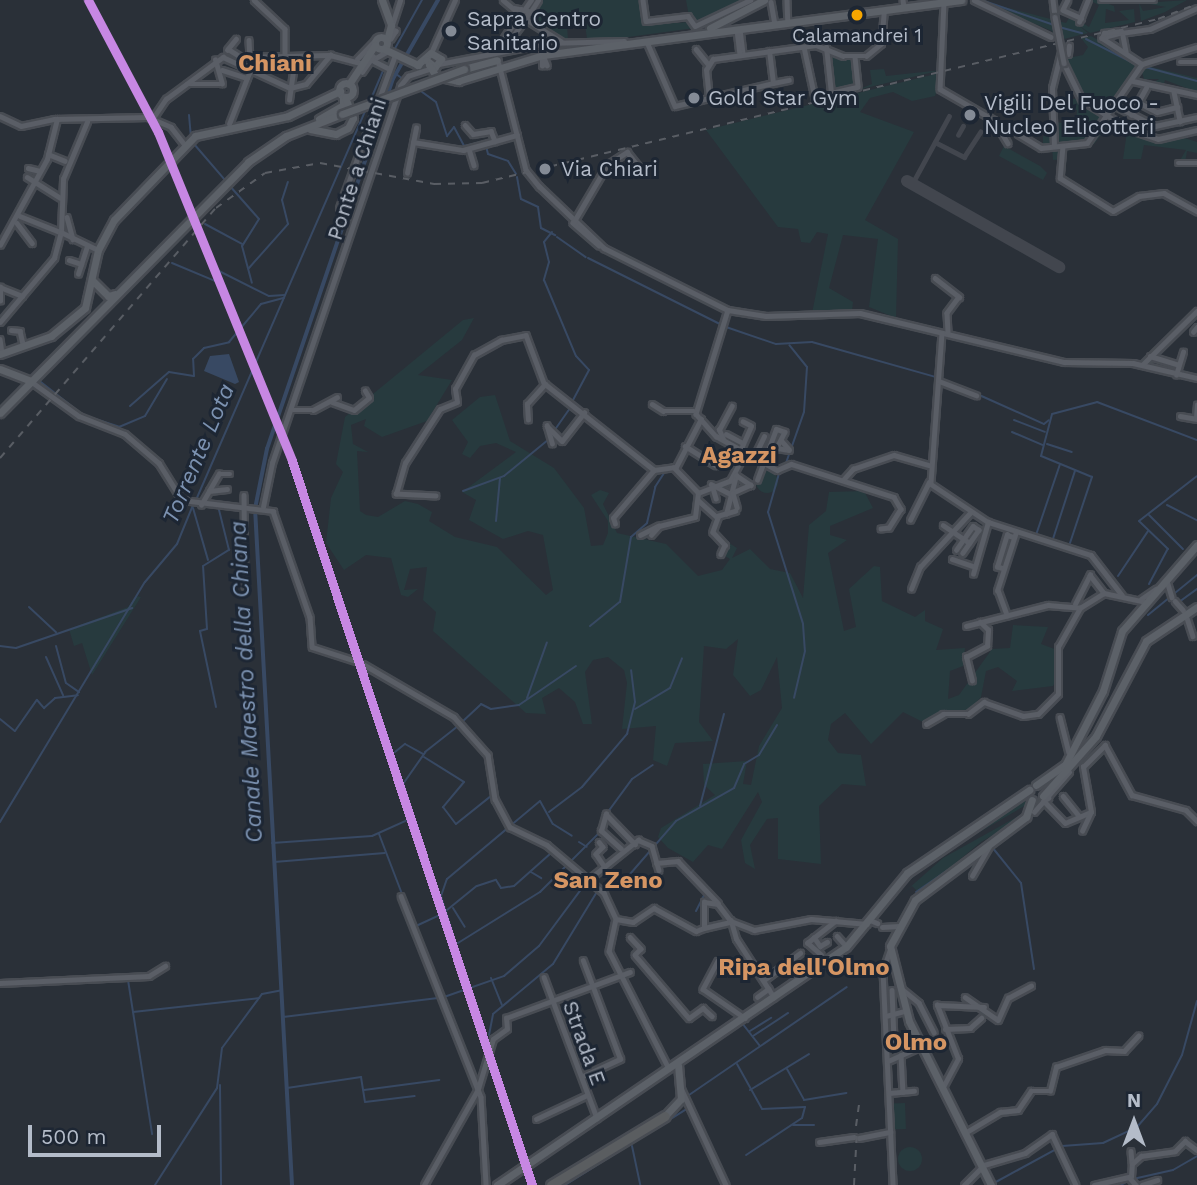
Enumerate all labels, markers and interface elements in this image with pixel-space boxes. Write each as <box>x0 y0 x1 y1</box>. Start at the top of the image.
place label: Sapra Centro Sanitario <box>467 6 602 56</box>
marker: Calamandrei 1 <box>850 8 864 22</box>
marker: Sapra Centro Sanitario <box>441 21 461 41</box>
place label: Calamandrei 1 <box>792 25 922 47</box>
district label: Chiani <box>238 50 312 78</box>
place label: Gold Star Gym <box>708 85 858 111</box>
marker: Gold Star Gym <box>686 90 702 106</box>
place label: Vigili Del Fuoco - Nucleo Elicotteri <box>984 90 1160 140</box>
street label: Ponte a Chiani <box>322 94 392 244</box>
marker: Vigili Del Fuoco - Nucleo Elicotteri <box>962 107 978 123</box>
place label: Via Chiari <box>561 156 658 182</box>
marker: Via Chiari <box>535 159 555 179</box>
water label: Torrente Lota <box>157 380 241 528</box>
district label: Agazzi <box>701 442 777 470</box>
water label: Canale Maestro della Chiana <box>225 520 269 844</box>
district label: San Zeno <box>553 867 663 895</box>
district label: Ripa dell'Olmo <box>718 954 890 982</box>
street label: Strada E <box>557 997 611 1089</box>
district label: Olmo <box>885 1029 947 1057</box>
north arrow <box>1099 1087 1169 1157</box>
text: N <box>1127 1089 1141 1112</box>
scale bar <box>32 1112 164 1156</box>
text: 500 m <box>41 1124 107 1149</box>

